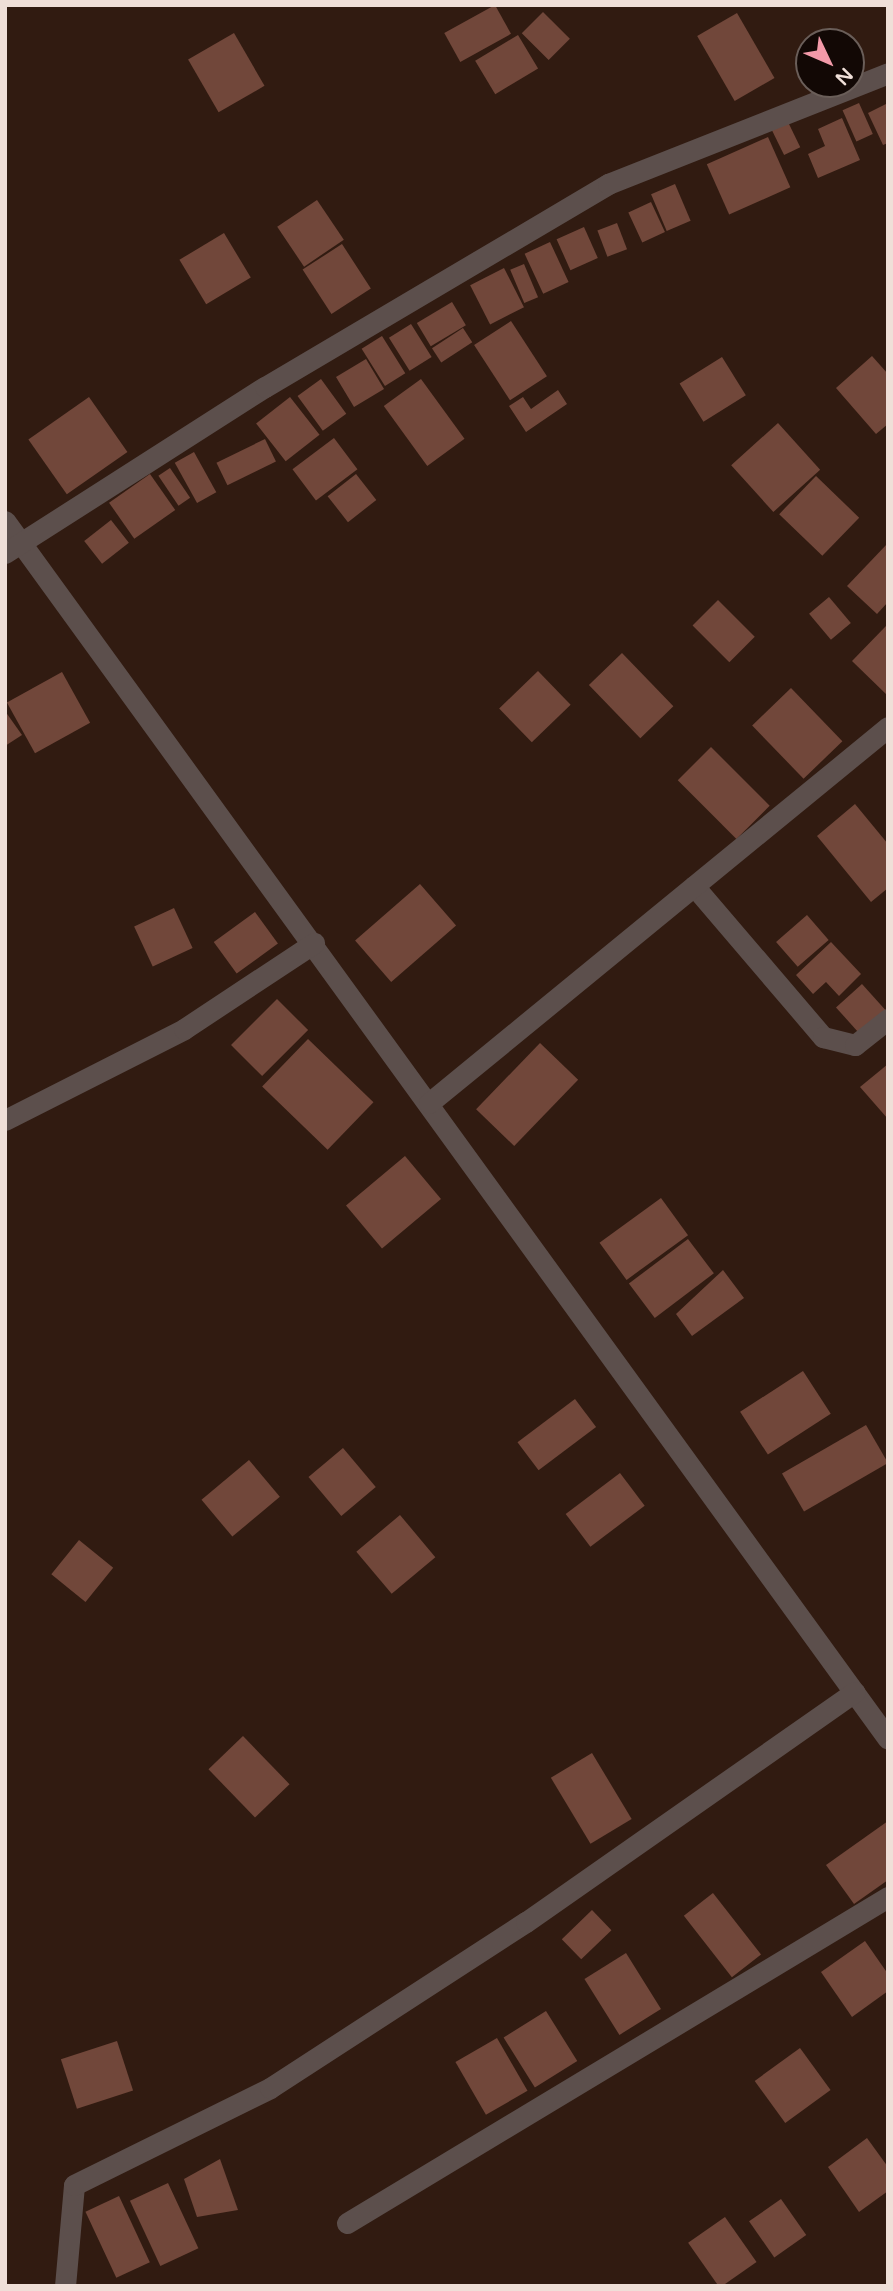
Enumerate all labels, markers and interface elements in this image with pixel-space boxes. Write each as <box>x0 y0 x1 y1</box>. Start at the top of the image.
north arrow <box>795 28 865 98</box>
text: N <box>830 63 857 89</box>

